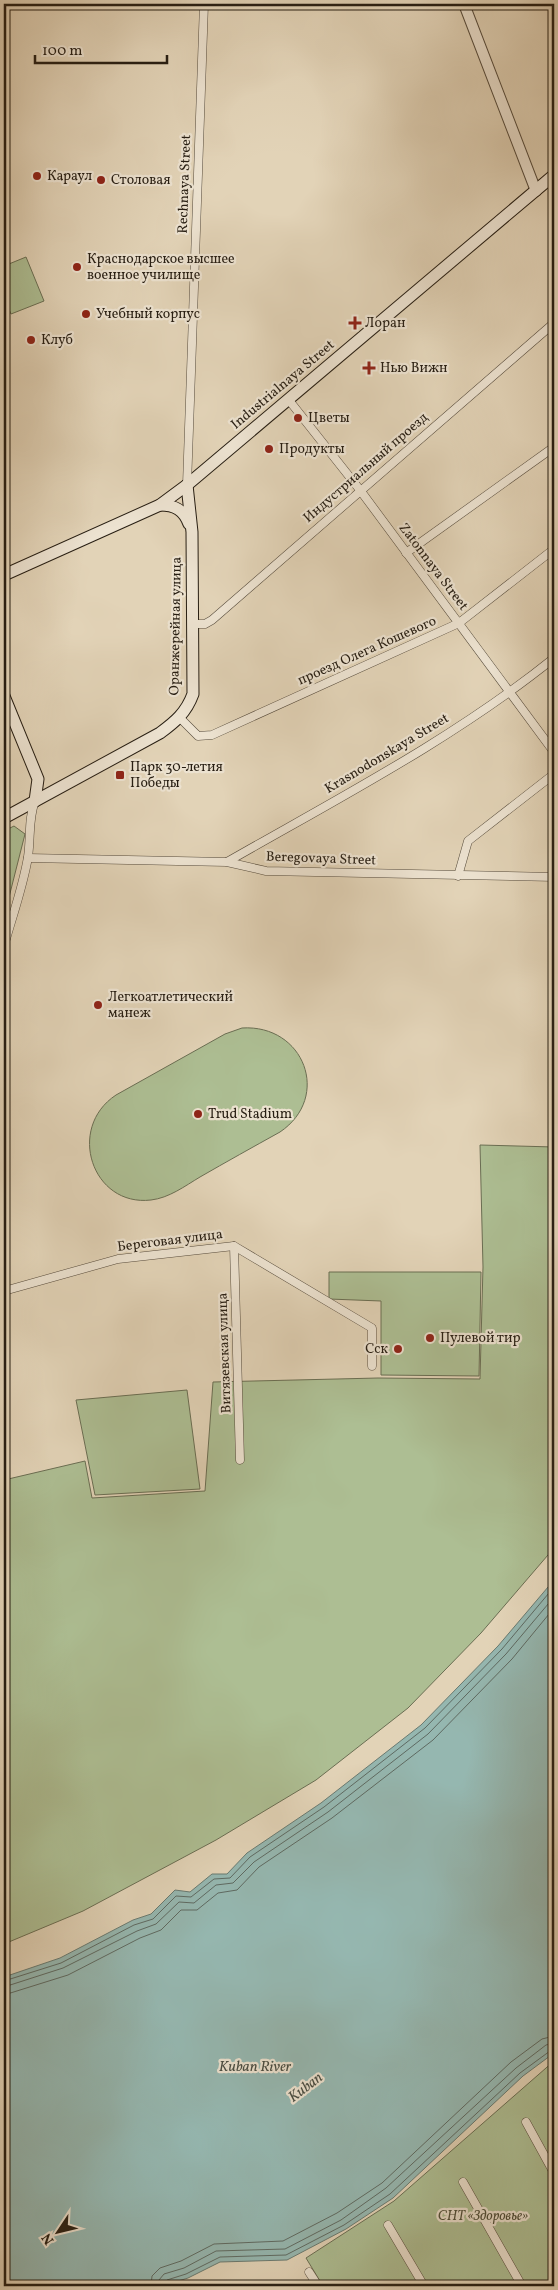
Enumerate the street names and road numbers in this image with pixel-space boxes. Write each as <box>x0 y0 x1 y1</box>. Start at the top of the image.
street label: Rechnaya Street <box>174 134 196 234</box>
street label: Industrialnaya Street <box>227 336 339 434</box>
street label: Индустриальный проезд <box>300 408 432 528</box>
street label: Zatonnaya Street <box>394 519 472 615</box>
street label: Оранжерейная улица <box>165 557 187 695</box>
street label: проезд Олега Кошевого <box>295 612 439 690</box>
street label: Krasnodonskaya Street <box>321 709 453 799</box>
street label: Beregovaya Street <box>266 848 377 870</box>
street label: Береговая улица <box>116 1225 224 1257</box>
street label: Витязевская улица <box>213 1292 237 1414</box>

